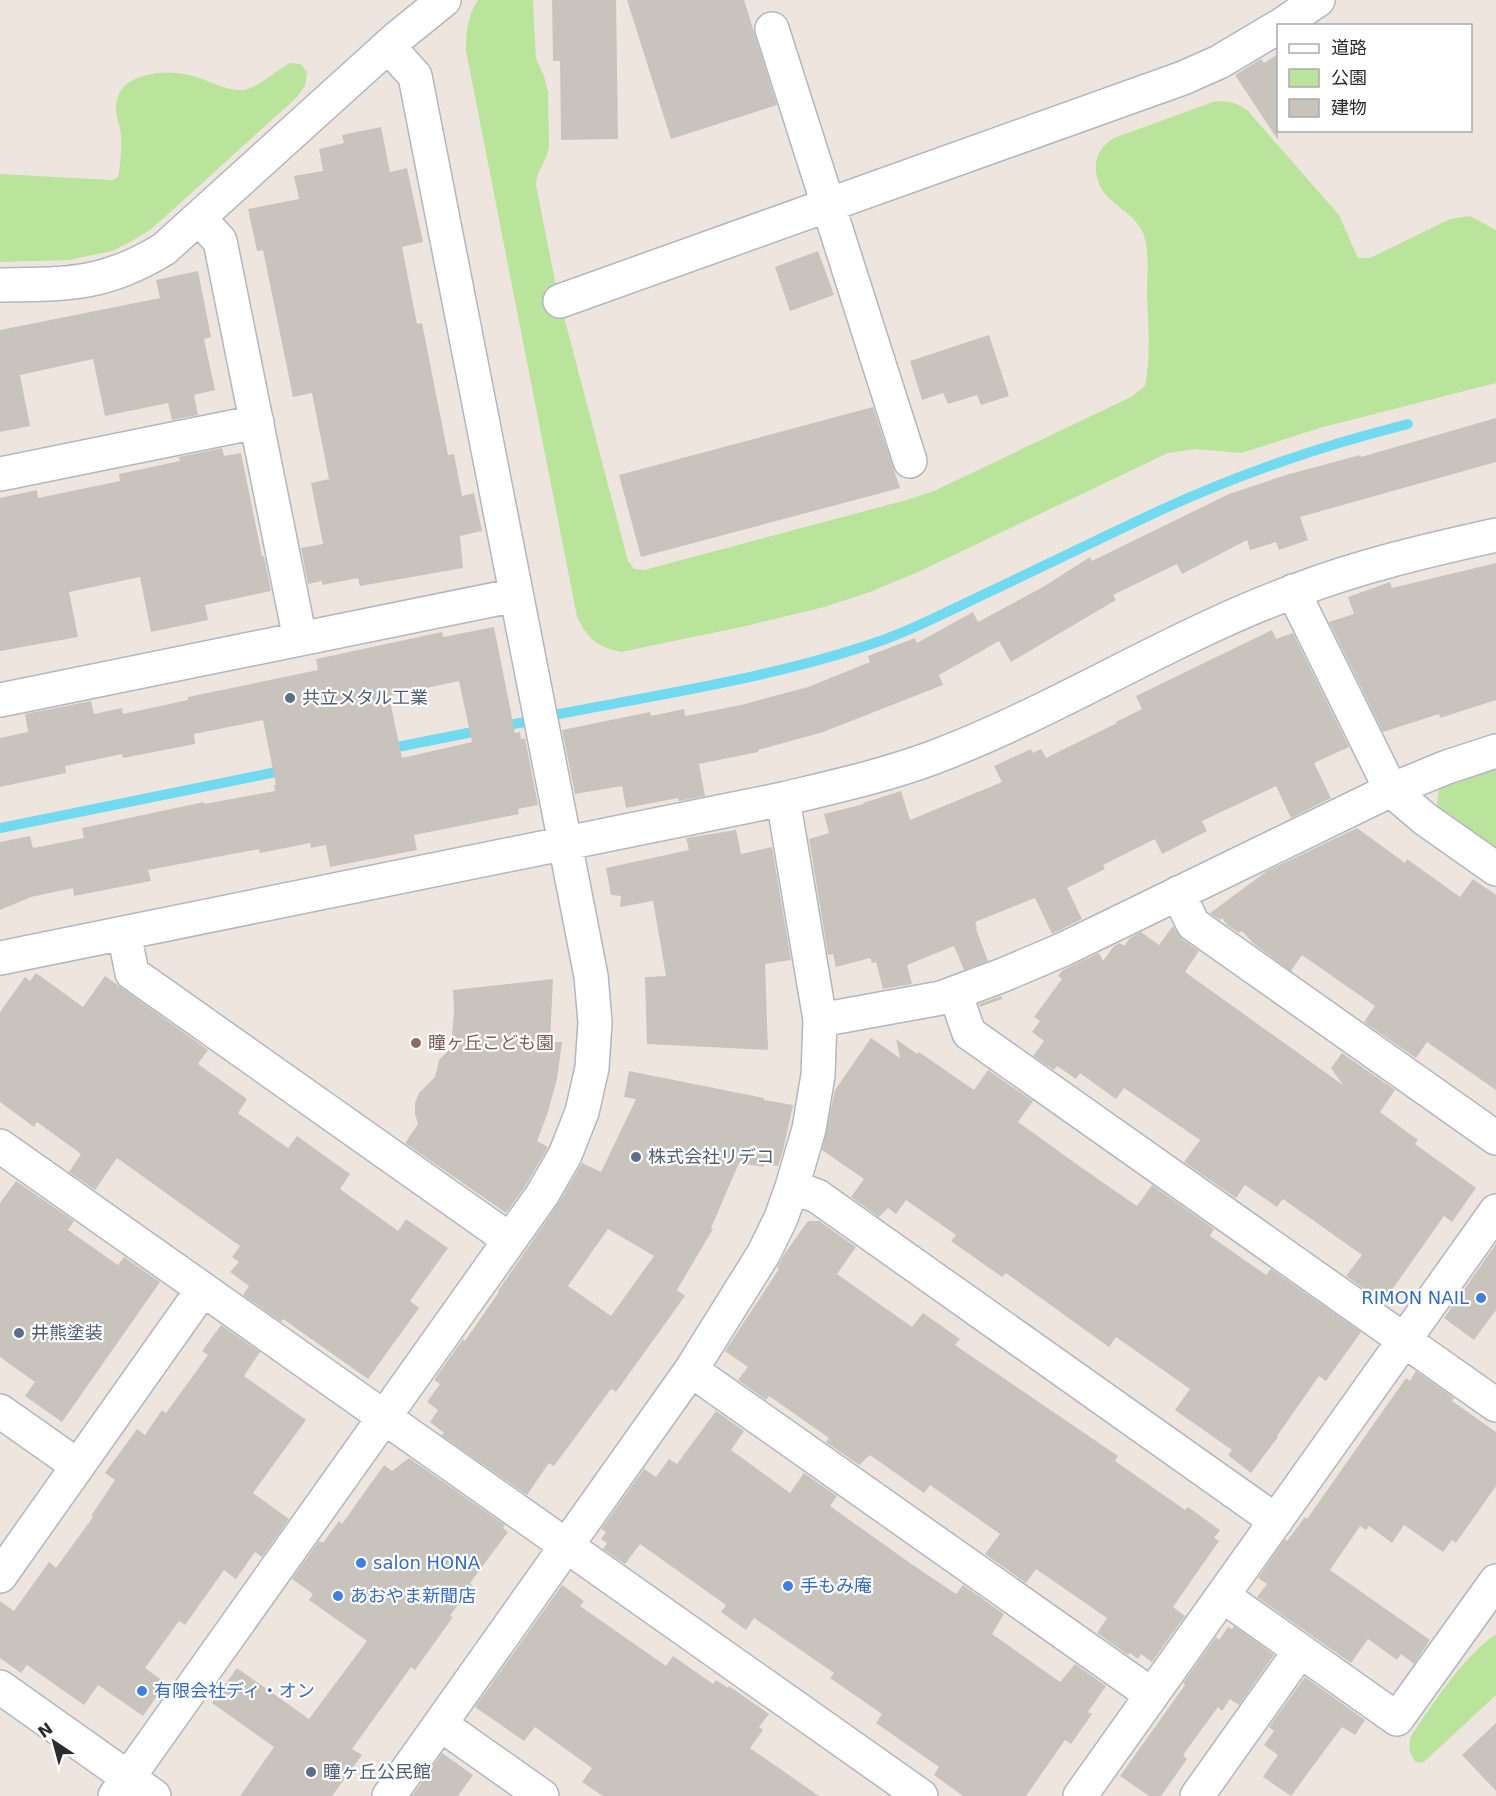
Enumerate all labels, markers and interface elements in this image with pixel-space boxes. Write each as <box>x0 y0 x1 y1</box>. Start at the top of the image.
legend <box>1277 24 1472 132</box>
text: 道路 <box>1331 37 1367 58</box>
text: 公園 <box>1331 67 1367 88</box>
text: 建物 <box>1331 97 1367 118</box>
place label: 共立メタル工業 <box>302 687 428 708</box>
marker: 共立メタル工業 <box>283 691 297 705</box>
place label: 瞳ヶ丘こども園 <box>428 1032 554 1053</box>
marker: 瞳ヶ丘こども園 <box>409 1036 423 1050</box>
place label: 株式会社リデコ <box>648 1146 774 1167</box>
marker: 株式会社リデコ <box>629 1150 643 1164</box>
place label: RIMON NAIL <box>1361 1287 1469 1308</box>
marker: RIMON NAIL <box>1474 1291 1488 1305</box>
place label: 井熊塗装 <box>31 1322 103 1343</box>
marker: 井熊塗装 <box>12 1326 26 1340</box>
place label: salon HONA <box>373 1552 481 1573</box>
marker: salon HONA <box>354 1556 368 1570</box>
place label: 手もみ庵 <box>800 1575 872 1596</box>
marker: 手もみ庵 <box>781 1579 795 1593</box>
place label: あおやま新聞店 <box>350 1585 476 1606</box>
marker: あおやま新聞店 <box>331 1589 345 1603</box>
place label: 有限会社ディ・オン <box>154 1680 315 1701</box>
marker: 有限会社ディ・オン <box>135 1684 149 1698</box>
north arrow <box>24 1712 84 1772</box>
text: N <box>34 1719 56 1742</box>
place label: 瞳ヶ丘公民館 <box>323 1761 431 1782</box>
marker: 瞳ヶ丘公民館 <box>304 1765 318 1779</box>

